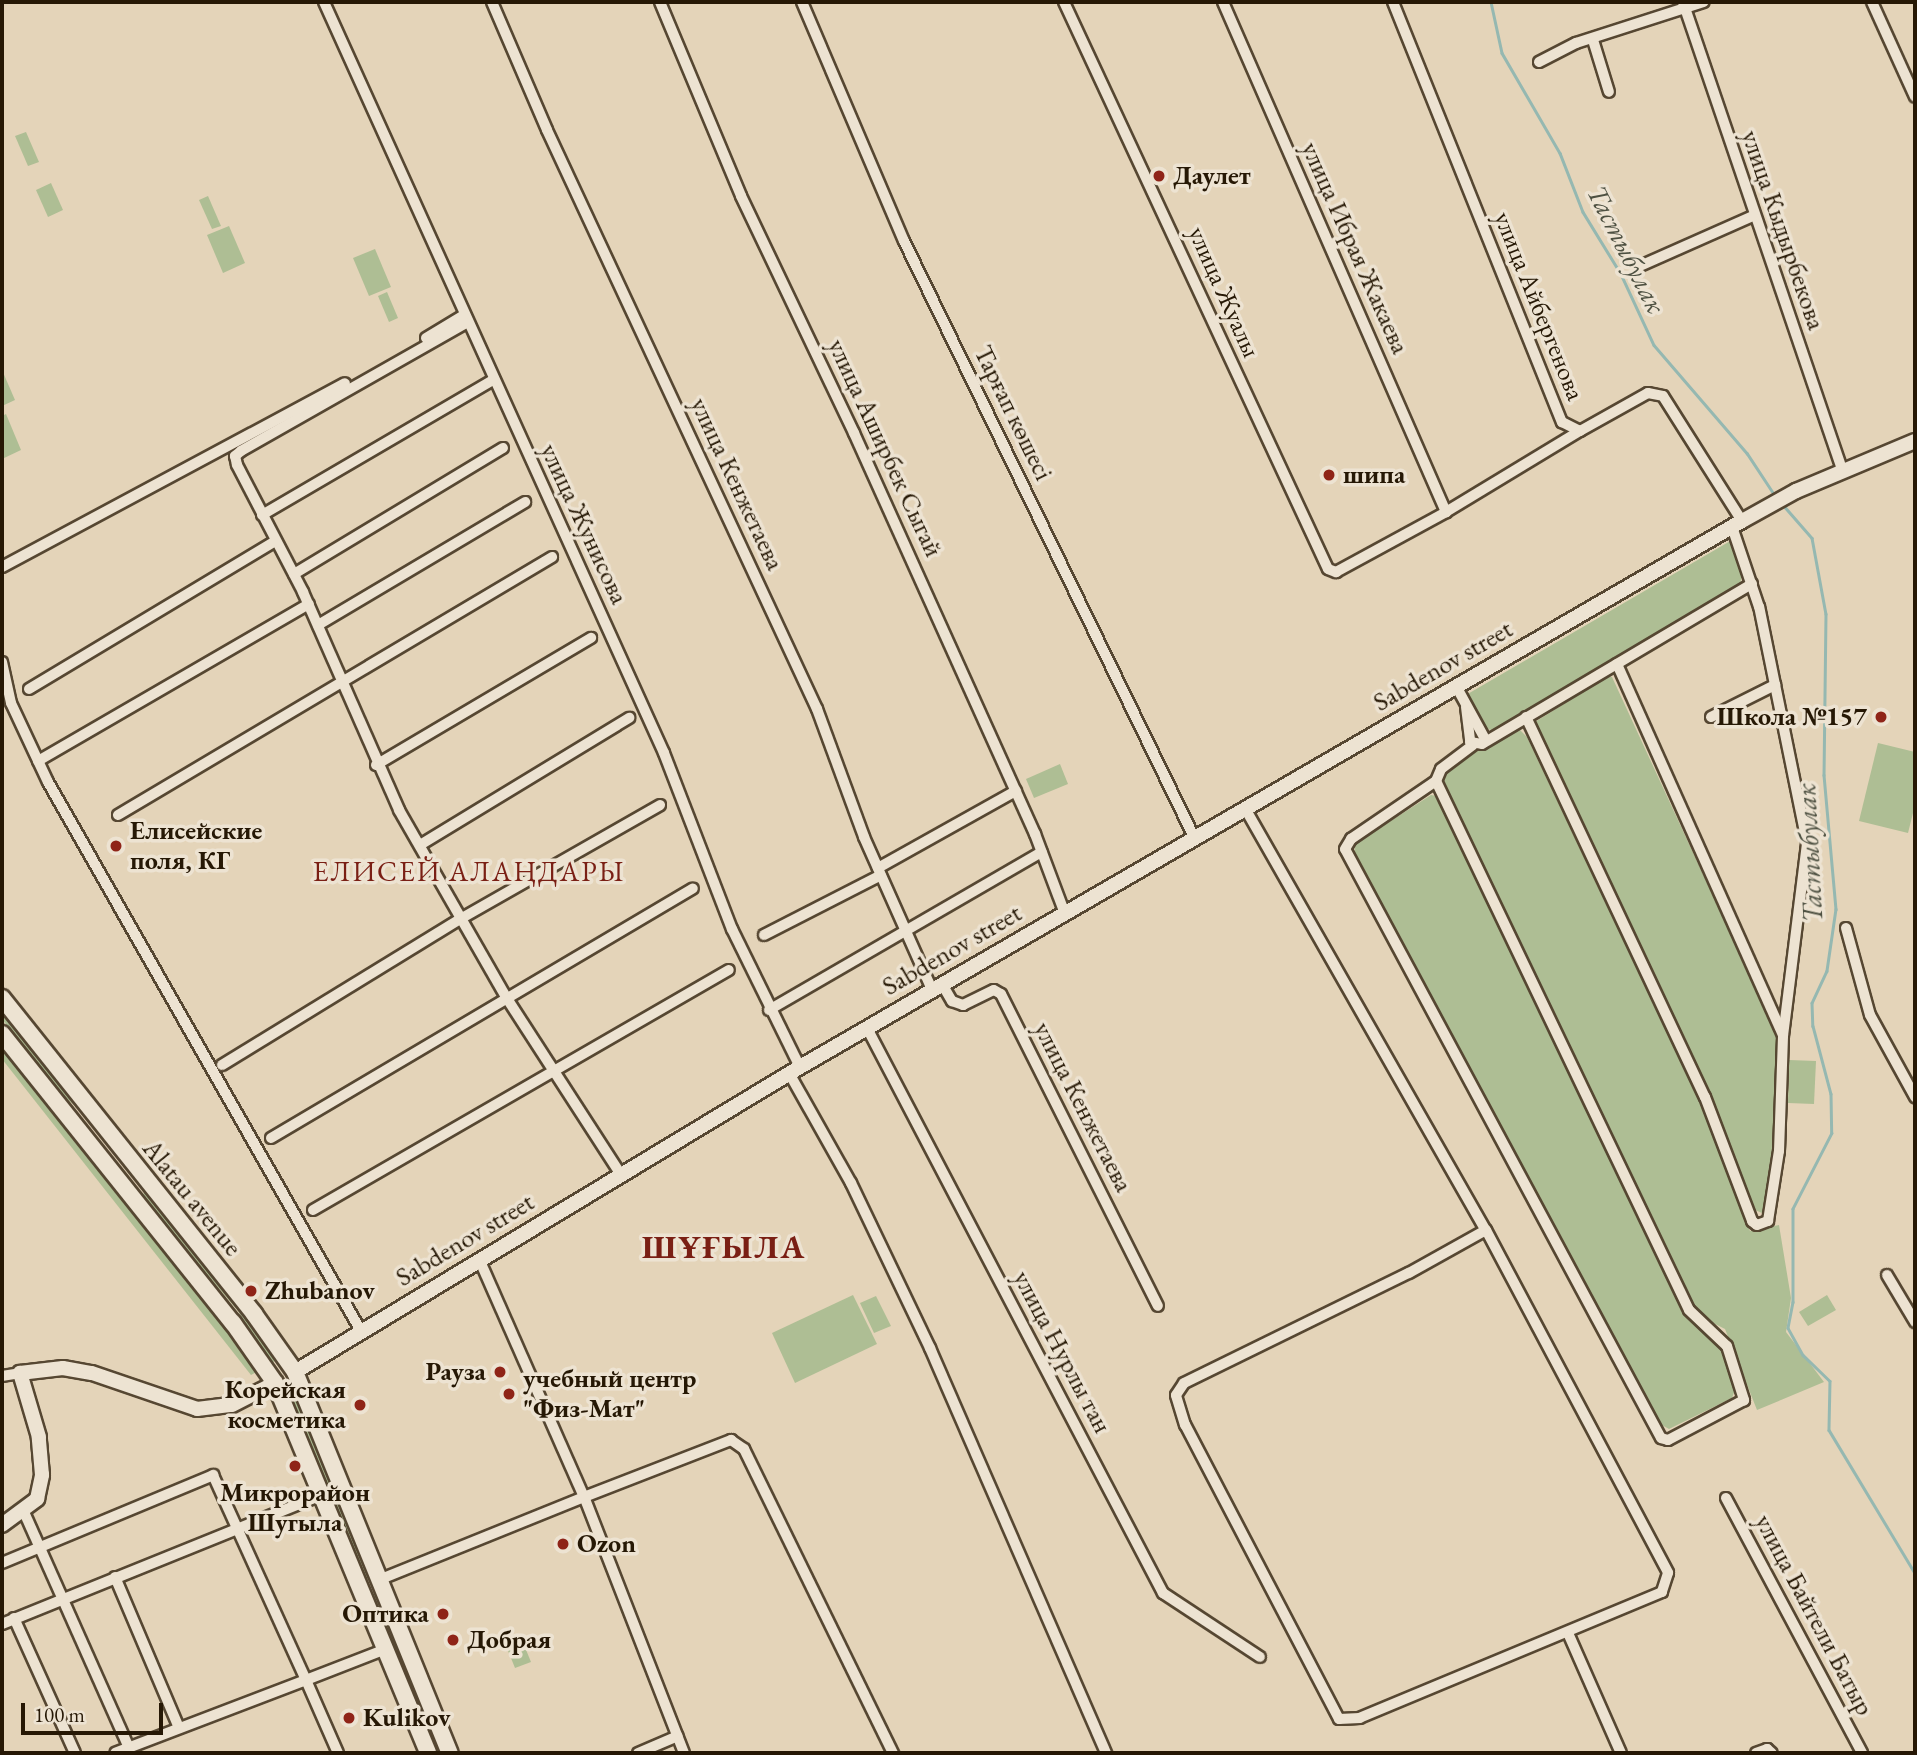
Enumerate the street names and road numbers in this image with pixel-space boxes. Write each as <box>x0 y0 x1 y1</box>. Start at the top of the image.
street label: улица Кыдырбекова <box>1734 126 1832 334</box>
street label: улица Ибрая Жакаева <box>1294 137 1416 359</box>
street label: улица Айбергенова <box>1487 207 1591 405</box>
street label: улица Жуалы <box>1181 222 1267 362</box>
street label: улица Аширбек Сыгай <box>821 334 949 562</box>
street label: Тарғап көшесі <box>967 341 1059 485</box>
street label: улица Кенжетаева <box>683 393 791 575</box>
street label: улица Жунисова <box>533 439 635 609</box>
street label: Sabdenov street <box>1368 614 1518 718</box>
street label: Sabdenov street <box>877 898 1027 1002</box>
street label: улица Кенжетаева <box>1027 1017 1139 1197</box>
street label: Alatau avenue <box>136 1134 248 1262</box>
street label: Sabdenov street <box>390 1187 540 1293</box>
street label: улица Нурлы тан <box>1006 1265 1118 1439</box>
street label: улица Байтели Батыр <box>1748 1509 1880 1721</box>

